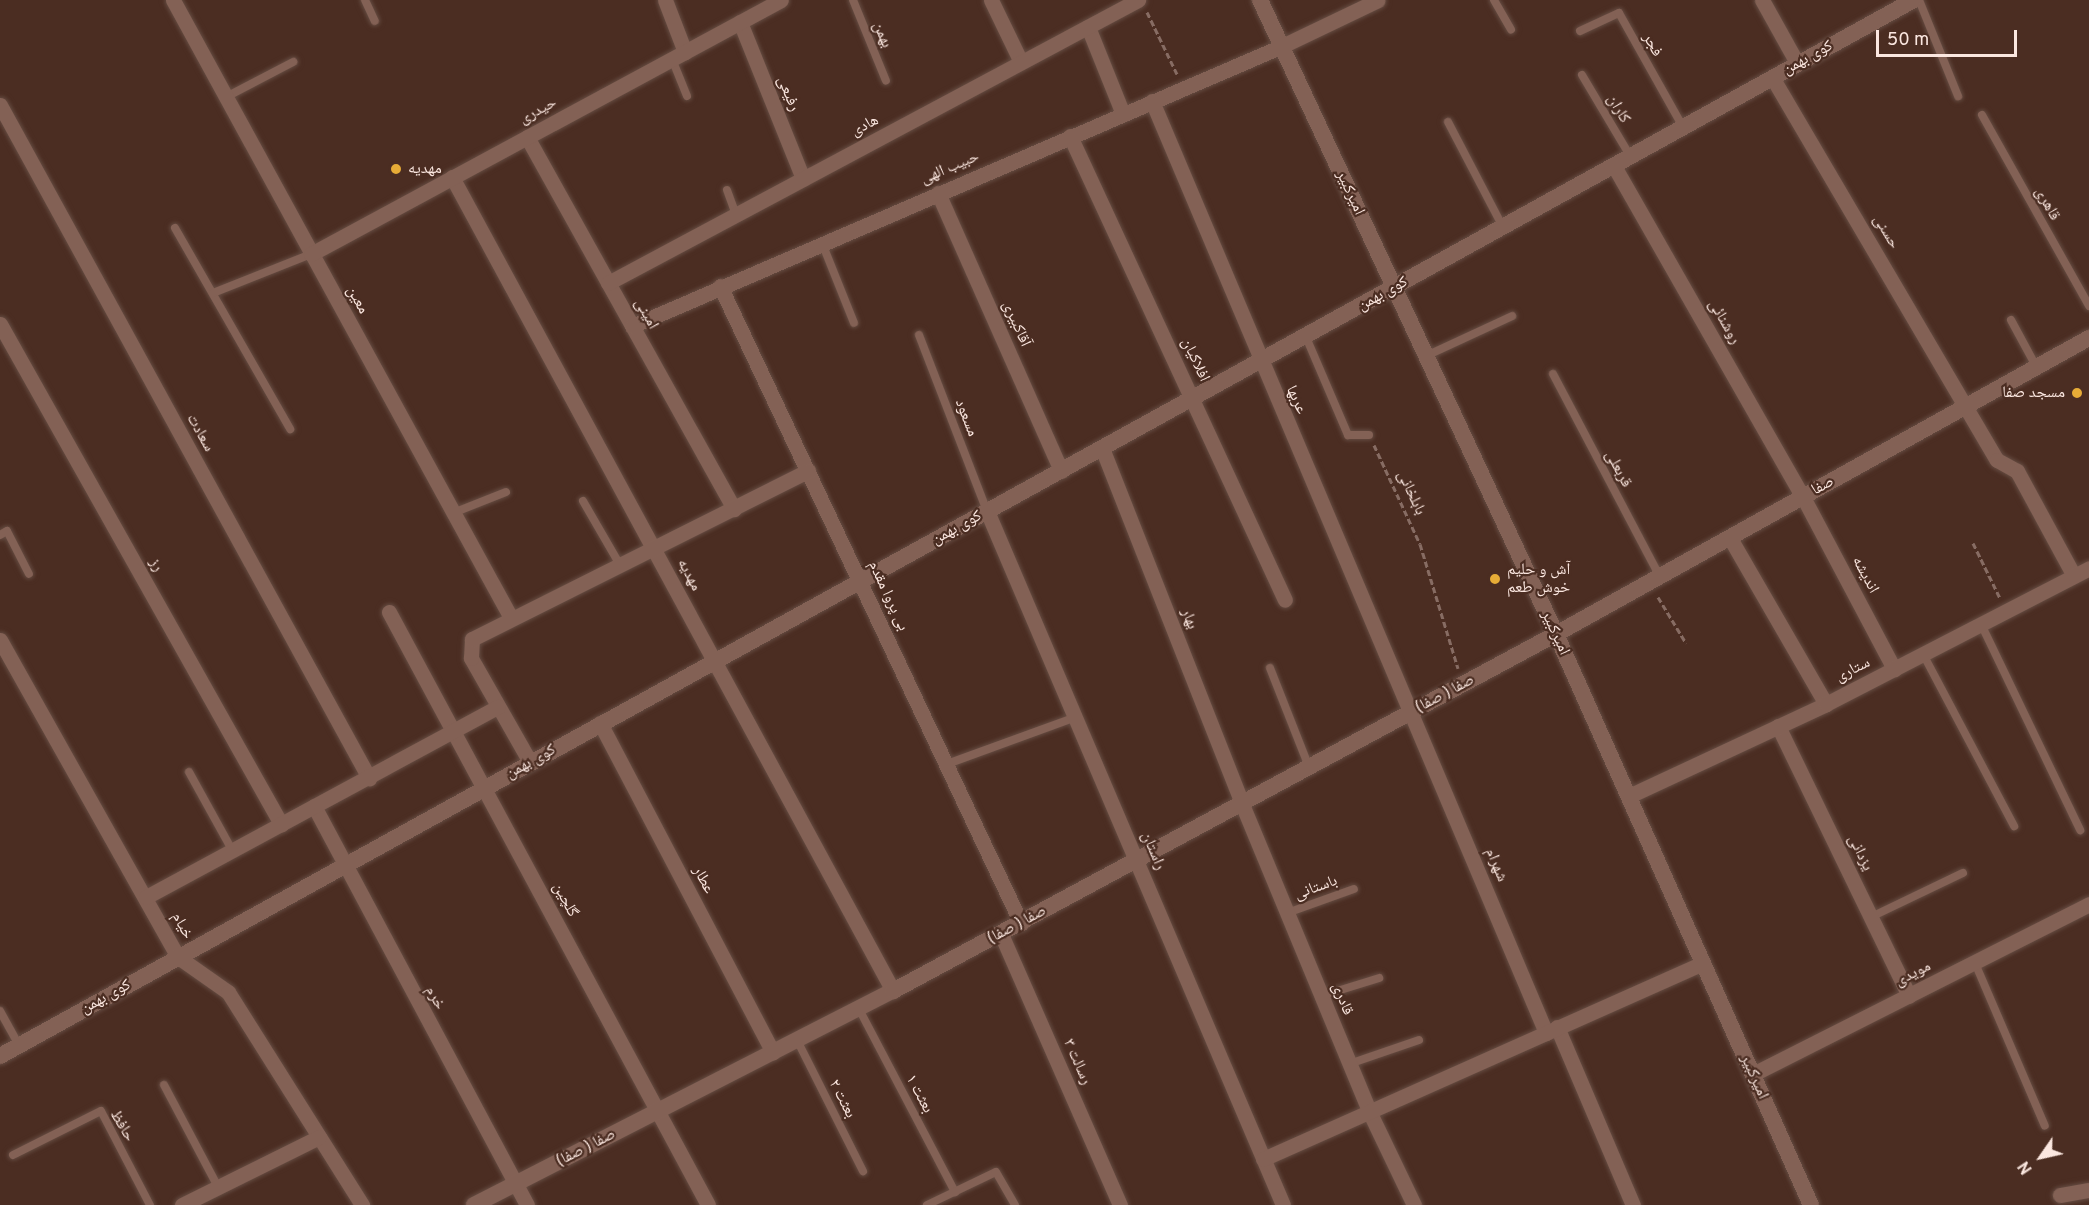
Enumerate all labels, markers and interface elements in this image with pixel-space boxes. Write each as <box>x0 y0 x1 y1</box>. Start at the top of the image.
scale bar <box>1879 18 2020 56</box>
street label: بهمن <box>868 19 896 51</box>
text: 50 m <box>1887 29 1929 52</box>
street label: فجر <box>1638 30 1666 60</box>
street label: کوی بهمن <box>1780 36 1836 80</box>
street label: رفیعی <box>772 74 804 114</box>
street label: کاران <box>1602 91 1634 127</box>
street label: حیدری <box>516 93 560 129</box>
street label: هادی <box>848 111 882 141</box>
street label: حبیب الهی <box>918 147 982 189</box>
place label: مهدیه <box>408 159 442 179</box>
marker: مهدیه <box>389 162 403 176</box>
street label: امیرکبیر <box>1331 168 1369 218</box>
street label: قاهری <box>2030 184 2064 224</box>
street label: حسنی <box>1868 211 1904 253</box>
street label: کوی بهمن <box>1355 272 1411 316</box>
street label: معین <box>342 283 372 317</box>
street label: امینی <box>630 295 662 333</box>
street label: روشنائی <box>1704 296 1744 348</box>
street label: آقاکبیری <box>997 298 1035 350</box>
street label: افلاکیان <box>1177 335 1213 385</box>
street label: عربها <box>1281 383 1311 417</box>
place label: مسجد صفا <box>2002 383 2065 403</box>
marker: مسجد صفا <box>2070 386 2084 400</box>
street label: مسعود <box>950 397 982 439</box>
street label: سعادت <box>182 411 218 455</box>
street label: قربعلی <box>1600 447 1636 491</box>
street label: بابلخانی <box>1392 468 1430 518</box>
street label: صفا <box>1808 472 1838 500</box>
street label: کوی بهمن <box>929 506 985 550</box>
street label: اندیشه <box>1847 553 1883 597</box>
street label: رز <box>145 555 167 575</box>
street label: مهدیه <box>673 556 705 594</box>
street label: بی پروا مقدم <box>863 558 913 634</box>
place label: آش و حلیم خوش طعم <box>1507 560 1570 598</box>
marker: آش و حلیم خوش طعم <box>1488 572 1502 586</box>
street label: بهار <box>1176 606 1202 632</box>
street label: امیرکبیر <box>1536 608 1574 658</box>
street label: ستاری <box>1832 653 1874 687</box>
street label: صفا ( صفا) <box>1412 670 1478 718</box>
street label: کوی بهمن <box>503 740 559 784</box>
street label: راستان <box>1136 829 1170 873</box>
street label: یزدانی <box>1843 832 1877 874</box>
street label: شهرام <box>1481 845 1511 885</box>
street label: عطار <box>688 863 718 897</box>
street label: باستانی <box>1292 871 1340 905</box>
street label: گلچین <box>548 879 582 921</box>
street label: صفا ( صفا) <box>984 901 1050 949</box>
street label: خیام <box>167 909 197 943</box>
street label: مویدی <box>1892 957 1934 991</box>
street label: کوی بهمن <box>78 975 134 1019</box>
street label: قادری <box>1327 980 1357 1018</box>
street label: خرم <box>421 983 449 1013</box>
street label: رسالت ۳ <box>1058 1036 1096 1088</box>
street label: امیرکبیر <box>1736 1052 1772 1102</box>
street label: بعثت ۱ <box>901 1071 937 1117</box>
street label: بعثت ۲ <box>824 1076 860 1122</box>
street label: حافظ <box>105 1107 139 1145</box>
street label: صفا ( صفا) <box>553 1125 619 1171</box>
north arrow <box>2011 1127 2071 1187</box>
text: N <box>2015 1157 2038 1177</box>

